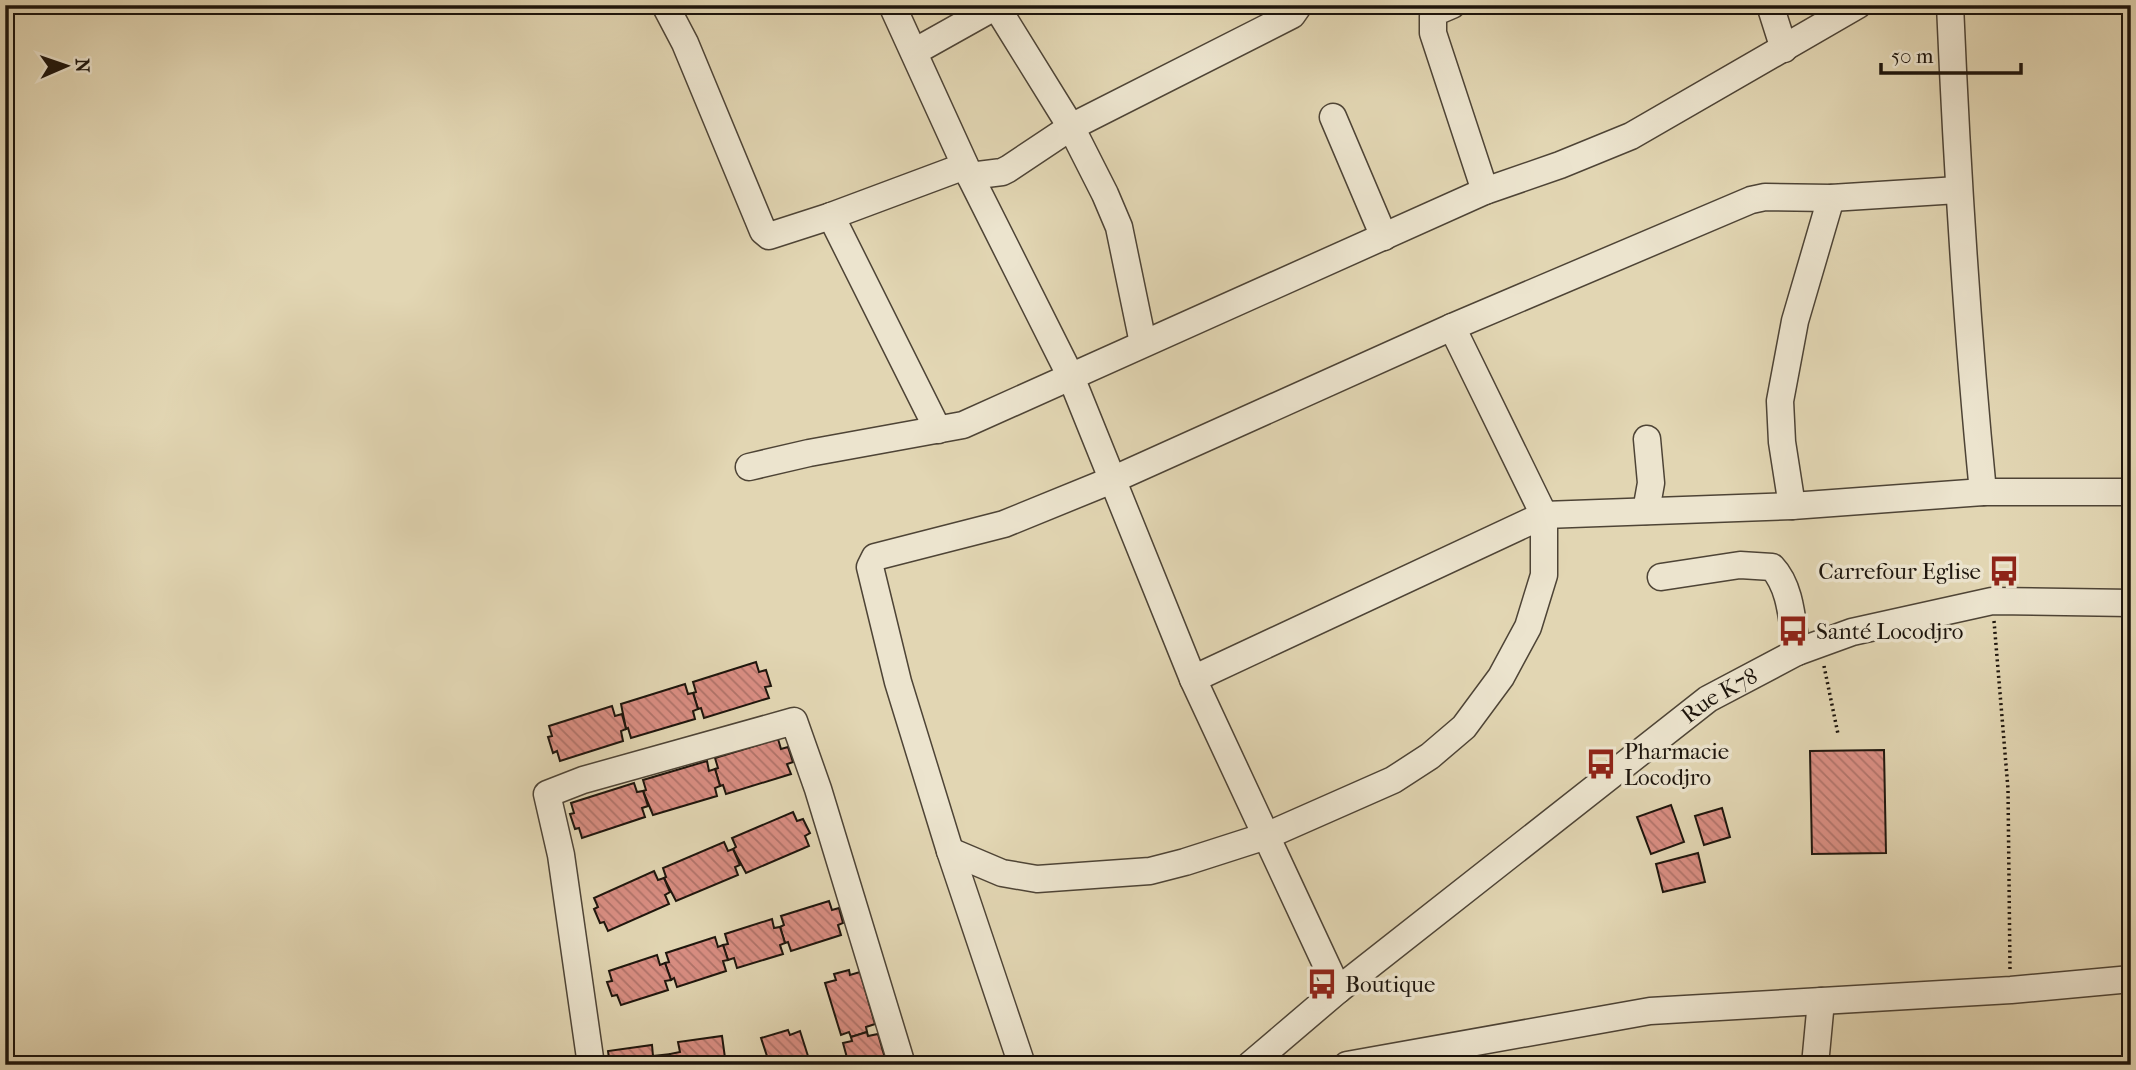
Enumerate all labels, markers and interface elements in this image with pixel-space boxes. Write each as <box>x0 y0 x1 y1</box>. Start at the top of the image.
north arrow <box>32 32 102 102</box>
scale bar <box>1881 32 2021 76</box>
text: 50 m <box>1891 44 1934 68</box>
text: N <box>71 58 93 74</box>
bus stop icon: Carrefour Eglise <box>1987 554 2021 588</box>
place label: Carrefour Eglise <box>1818 558 1981 585</box>
bus stop icon: Santé Locodjro <box>1776 614 1810 648</box>
place label: Santé Locodjro <box>1816 618 1963 645</box>
street label: Rue K78 <box>1676 662 1762 729</box>
place label: Pharmacie Locodjro <box>1624 738 1729 791</box>
bus stop icon: Pharmacie Locodjro <box>1584 747 1618 781</box>
bus stop icon: Boutique <box>1305 967 1339 1001</box>
place label: Boutique <box>1345 971 1435 998</box>

